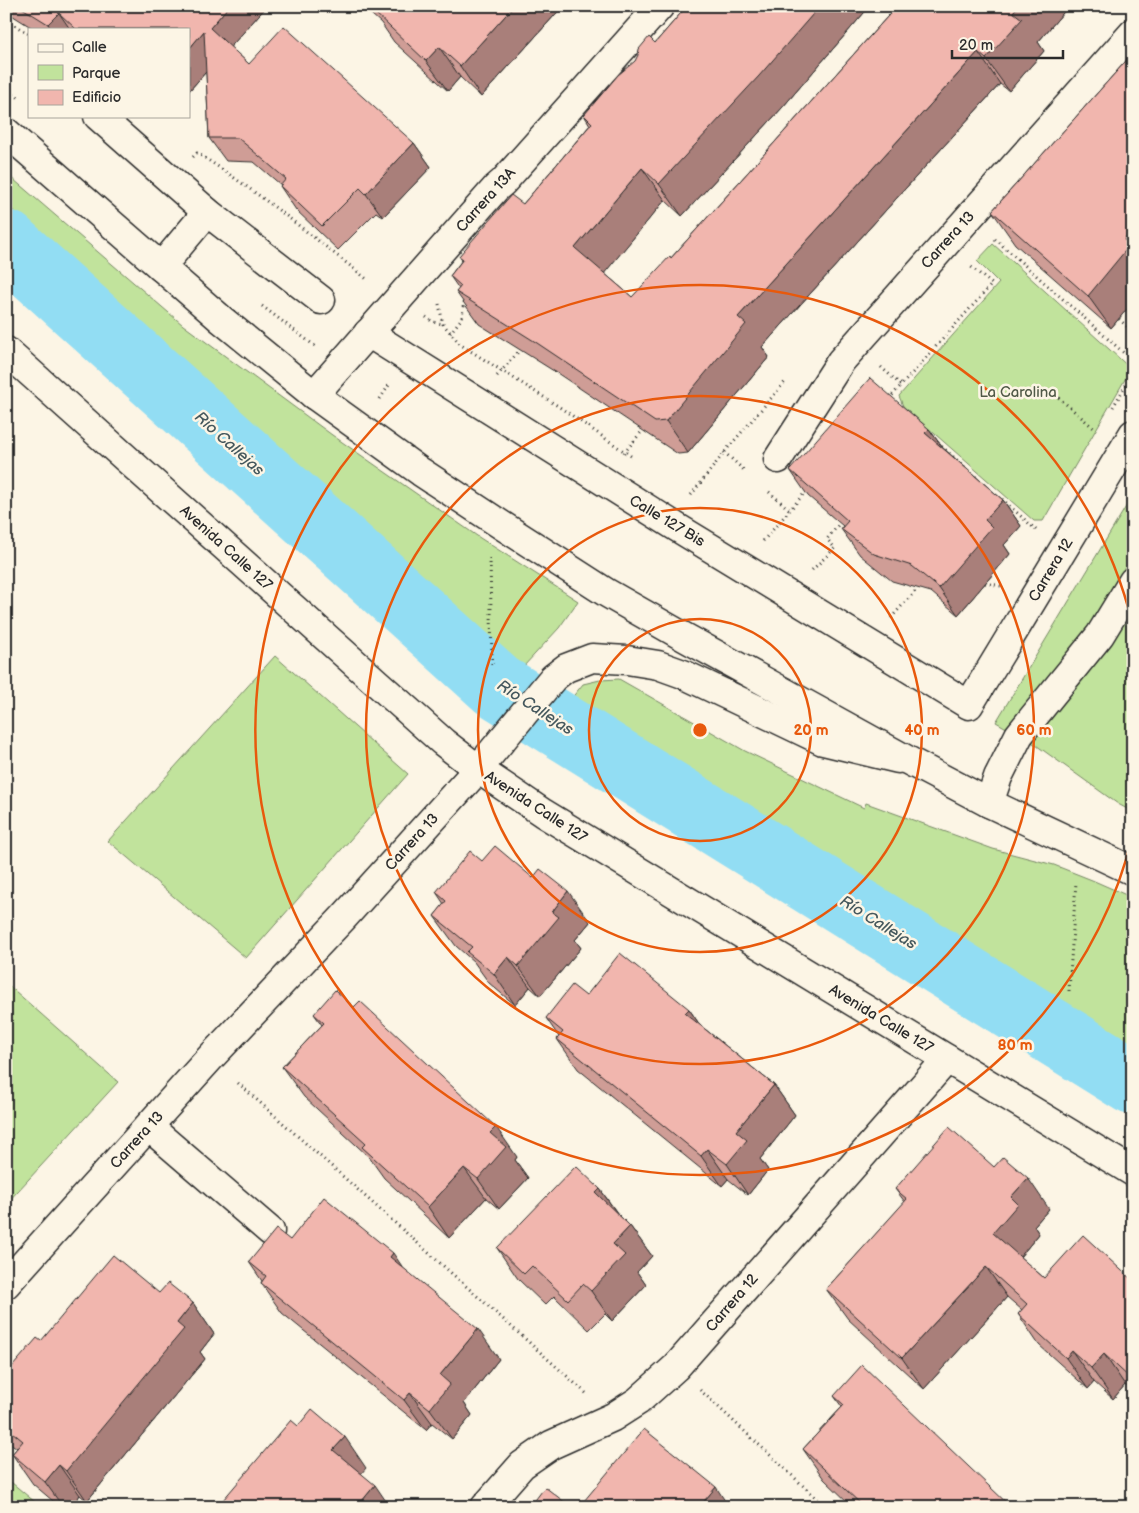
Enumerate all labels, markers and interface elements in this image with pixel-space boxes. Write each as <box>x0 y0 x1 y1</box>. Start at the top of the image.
legend <box>28 28 190 118</box>
scale bar <box>952 28 1063 60</box>
text: 20 m <box>959 36 993 55</box>
text: Calle <box>72 38 107 57</box>
text: Parque <box>72 64 121 83</box>
text: Edificio <box>72 88 121 107</box>
street label: Carrera 13A <box>452 163 521 236</box>
street label: Carrera 13 <box>917 207 979 273</box>
park label: La Carolina <box>979 383 1057 402</box>
water label: Río Callejas <box>190 408 268 480</box>
street label: Calle 127 Bis <box>626 491 709 551</box>
street label: Avenida Calle 127 <box>176 501 277 595</box>
street label: Carrera 12 <box>1025 535 1077 605</box>
water label: Río Callejas <box>493 676 577 740</box>
centre of rings <box>691 721 709 739</box>
text: 20 m <box>794 721 829 740</box>
text: 40 m <box>904 721 940 740</box>
text: 60 m <box>1016 721 1052 740</box>
street label: Avenida Calle 127 <box>481 767 591 848</box>
street label: Carrera 13 <box>381 809 443 875</box>
water label: Río Callejas <box>836 892 920 954</box>
street label: Avenida Calle 127 <box>825 980 937 1058</box>
text: 80 m <box>997 1036 1033 1055</box>
street label: Carrera 13 <box>106 1107 168 1173</box>
street label: Carrera 12 <box>702 1270 763 1336</box>

